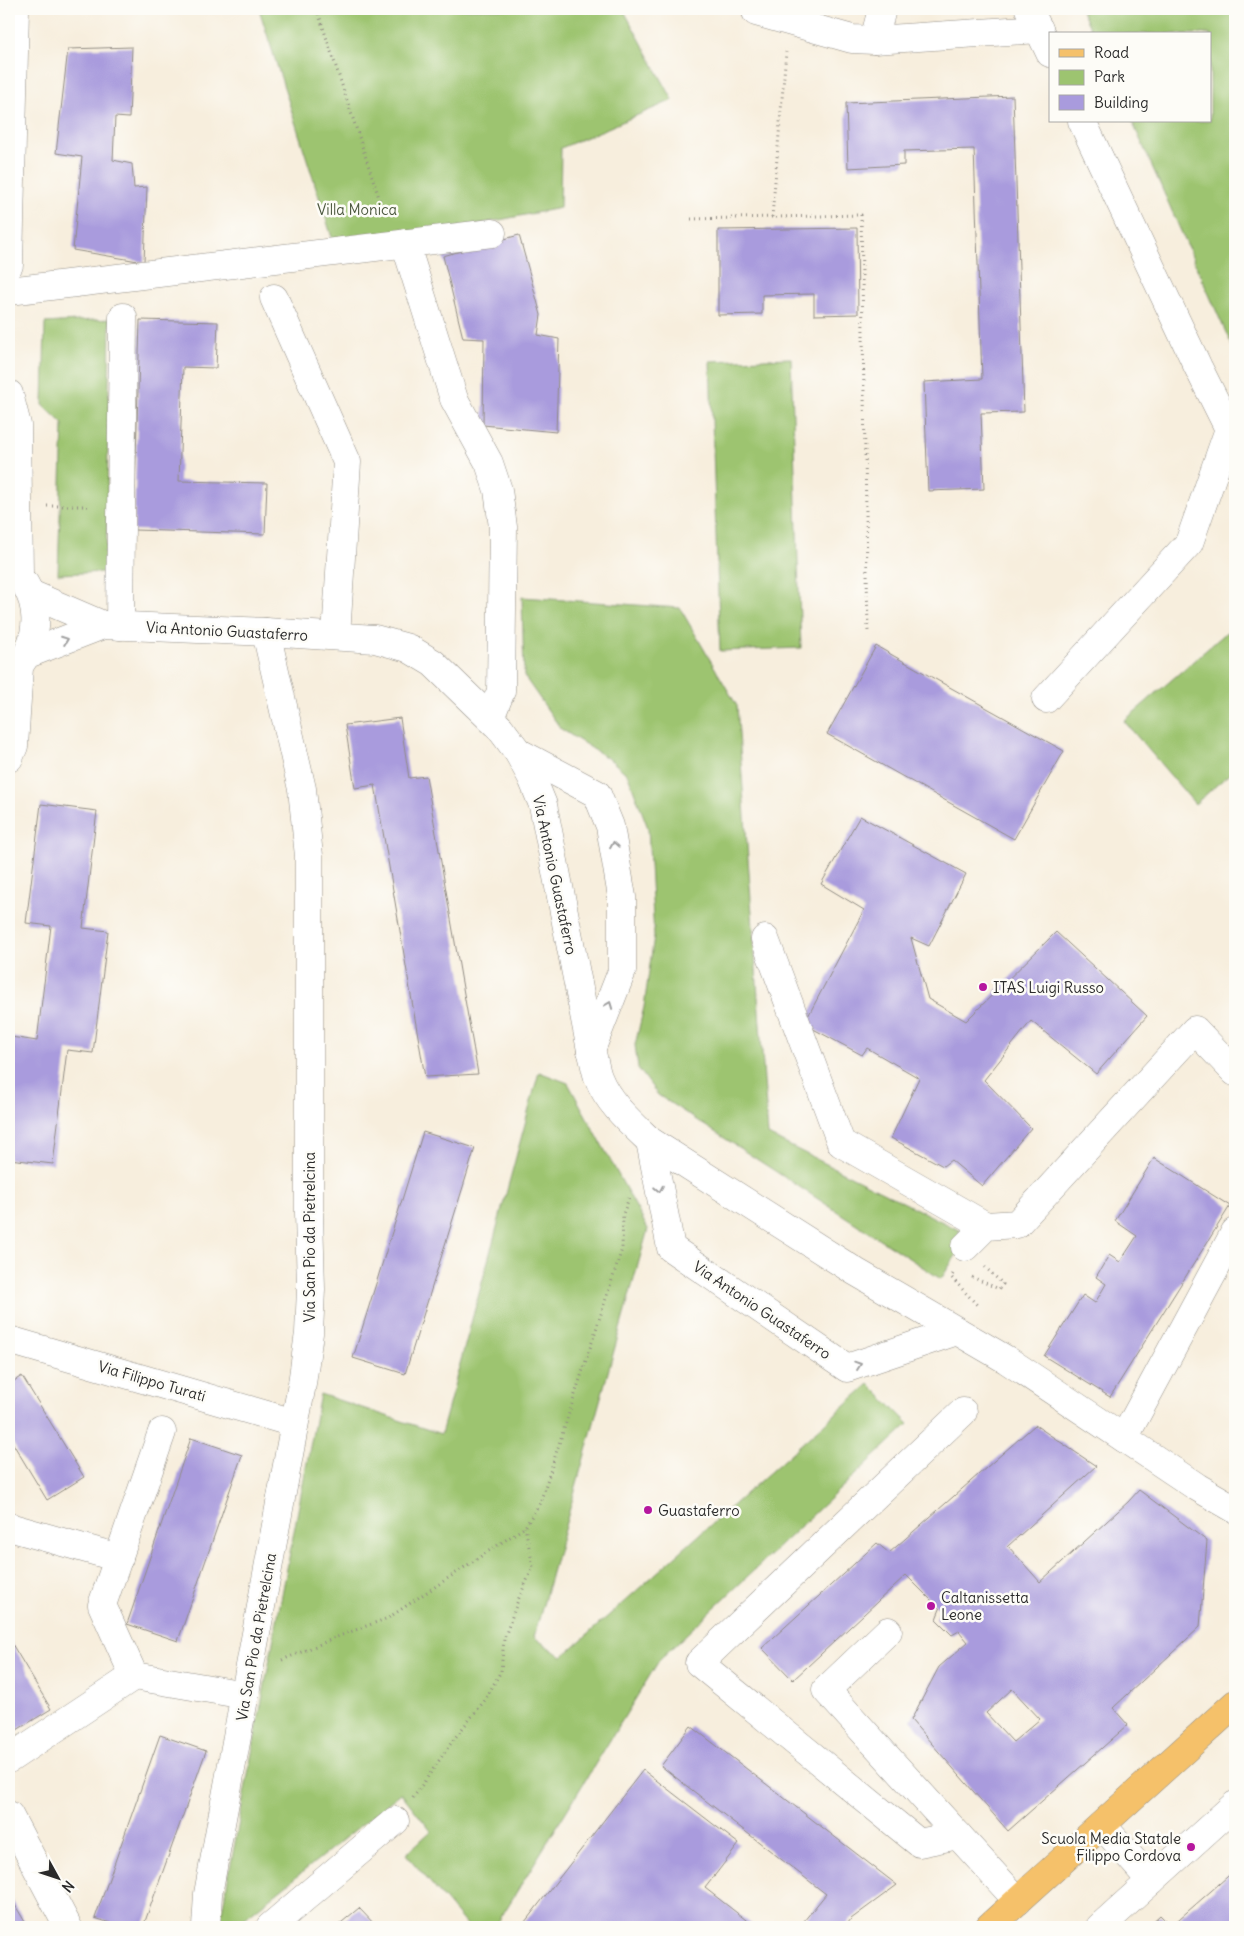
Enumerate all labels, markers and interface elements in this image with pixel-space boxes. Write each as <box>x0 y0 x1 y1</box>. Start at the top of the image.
legend <box>1049 32 1212 122</box>
text: Road <box>1094 43 1129 62</box>
text: Park <box>1094 67 1125 86</box>
text: Building <box>1094 93 1149 112</box>
park label: Villa Monica <box>317 200 398 219</box>
street label: Via Antonio Guastaferro <box>145 617 309 645</box>
one-way arrow <box>60 635 69 646</box>
street label: Via Antonio Guastaferro <box>529 794 581 956</box>
one-way arrow <box>609 841 619 850</box>
place label: ITAS Luigi Russo <box>993 978 1104 997</box>
marker: ITAS Luigi Russo <box>977 981 989 993</box>
one-way arrow <box>603 1001 613 1010</box>
street label: Via San Pio da Pietrelcina <box>300 1151 319 1322</box>
one-way arrow <box>653 1184 664 1193</box>
street label: Via Antonio Guastaferro <box>689 1257 835 1363</box>
street label: Via Filippo Turati <box>96 1357 208 1405</box>
one-way arrow <box>853 1361 861 1371</box>
place label: Guastaferro <box>658 1501 740 1520</box>
marker: Guastaferro <box>642 1504 654 1516</box>
street label: Via San Pio da Pietrelcina <box>232 1551 280 1722</box>
place label: Caltanissetta Leone <box>941 1588 1029 1624</box>
marker: Caltanissetta Leone <box>925 1600 937 1612</box>
place label: Scuola Media Statale Filippo Cordova <box>1041 1829 1181 1865</box>
marker: Scuola Media Statale Filippo Cordova <box>1185 1841 1197 1853</box>
north arrow <box>32 1854 82 1904</box>
text: N <box>58 1877 78 1896</box>

